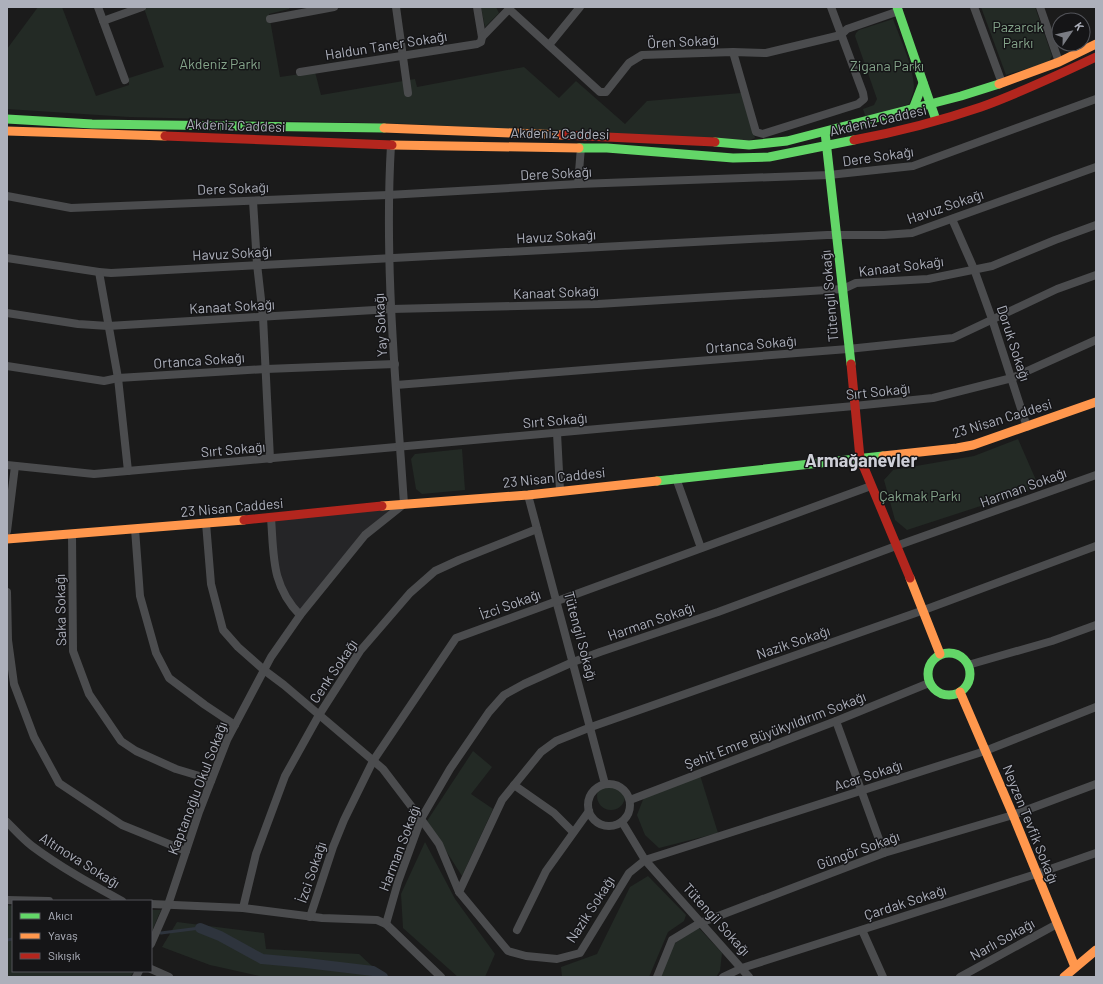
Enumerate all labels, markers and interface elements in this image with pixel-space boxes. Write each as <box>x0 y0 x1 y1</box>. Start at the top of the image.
north arrow <box>1051 12 1091 52</box>
park label: Pazarcık Parkı <box>992 18 1044 51</box>
text: K <box>1072 20 1087 33</box>
street label: Haldun Taner Sokağı <box>324 27 448 63</box>
street label: Ören Sokağı <box>647 31 719 51</box>
park label: Akdeniz Parkı <box>180 55 260 72</box>
park label: Zigana Parkı <box>850 57 924 74</box>
street label: Akdeniz Caddesi <box>828 101 928 139</box>
street label: Akdeniz Caddesi <box>186 115 286 135</box>
street label: Akdeniz Caddesi <box>510 124 610 142</box>
street label: Dere Sokağı <box>841 143 915 169</box>
street label: Dere Sokağı <box>520 163 592 183</box>
street label: Dere Sokağı <box>197 178 269 198</box>
street label: Havuz Sokağı <box>905 185 985 227</box>
street label: Havuz Sokağı <box>516 225 596 247</box>
street label: Havuz Sokağı <box>192 242 272 264</box>
street label: Tütengil Sokağı <box>817 249 841 343</box>
street label: Kanaat Sokağı <box>857 252 945 280</box>
street label: Kanaat Sokağı <box>513 282 599 302</box>
street label: Yay Sokağı <box>370 293 390 357</box>
street label: Kanaat Sokağı <box>189 295 275 317</box>
street label: Doruk Sokağı <box>994 303 1034 383</box>
street label: Ortanca Sokağı <box>705 332 797 356</box>
street label: Ortanca Sokağı <box>153 348 245 372</box>
street label: Sırt Sokağı <box>845 379 911 403</box>
street label: 23 Nisan Caddesi <box>950 395 1054 441</box>
street label: Sırt Sokağı <box>522 409 588 431</box>
street label: Sırt Sokağı <box>200 438 266 460</box>
district label: Armağanevler <box>805 449 917 471</box>
street label: 23 Nisan Caddesi <box>502 463 606 491</box>
street label: Harman Sokağı <box>977 463 1069 511</box>
park label: Çakmak Parkı <box>879 487 961 504</box>
street label: 23 Nisan Caddesi <box>180 494 284 520</box>
street label: Saka Sokağı <box>51 574 69 646</box>
street label: İzci Sokağı <box>477 585 543 623</box>
street label: Tütengil Sokağı <box>561 589 601 683</box>
street label: Harman Sokağı <box>605 598 697 644</box>
street label: Nazik Sokağı <box>754 622 832 662</box>
street label: Cenk Sokağı <box>305 636 361 706</box>
street label: Şehit Emre Büyükyıldırım Sokağı <box>682 687 868 773</box>
street label: Kaptanoğlu Okul Sokağı <box>164 719 230 857</box>
street label: Acar Sokağı <box>832 756 904 794</box>
street label: Neyzen Tevfik Sokağı <box>999 762 1063 886</box>
street label: Harman Sokağı <box>375 803 423 893</box>
street label: Güngör Sokağı <box>814 827 902 873</box>
street label: Altınova Sokağı <box>37 829 123 891</box>
street label: İzci Sokağı <box>293 839 329 905</box>
street label: Nazik Sokağı <box>562 872 618 946</box>
street label: Tütengil Sokağı <box>680 879 754 959</box>
street label: Çardak Sokağı <box>862 881 948 923</box>
legend <box>12 900 152 972</box>
text: Akıcı <box>48 908 73 922</box>
street label: Narlı Sokağı <box>967 914 1037 964</box>
text: Yavaş <box>48 928 78 942</box>
text: Sıkışık <box>48 948 80 962</box>

